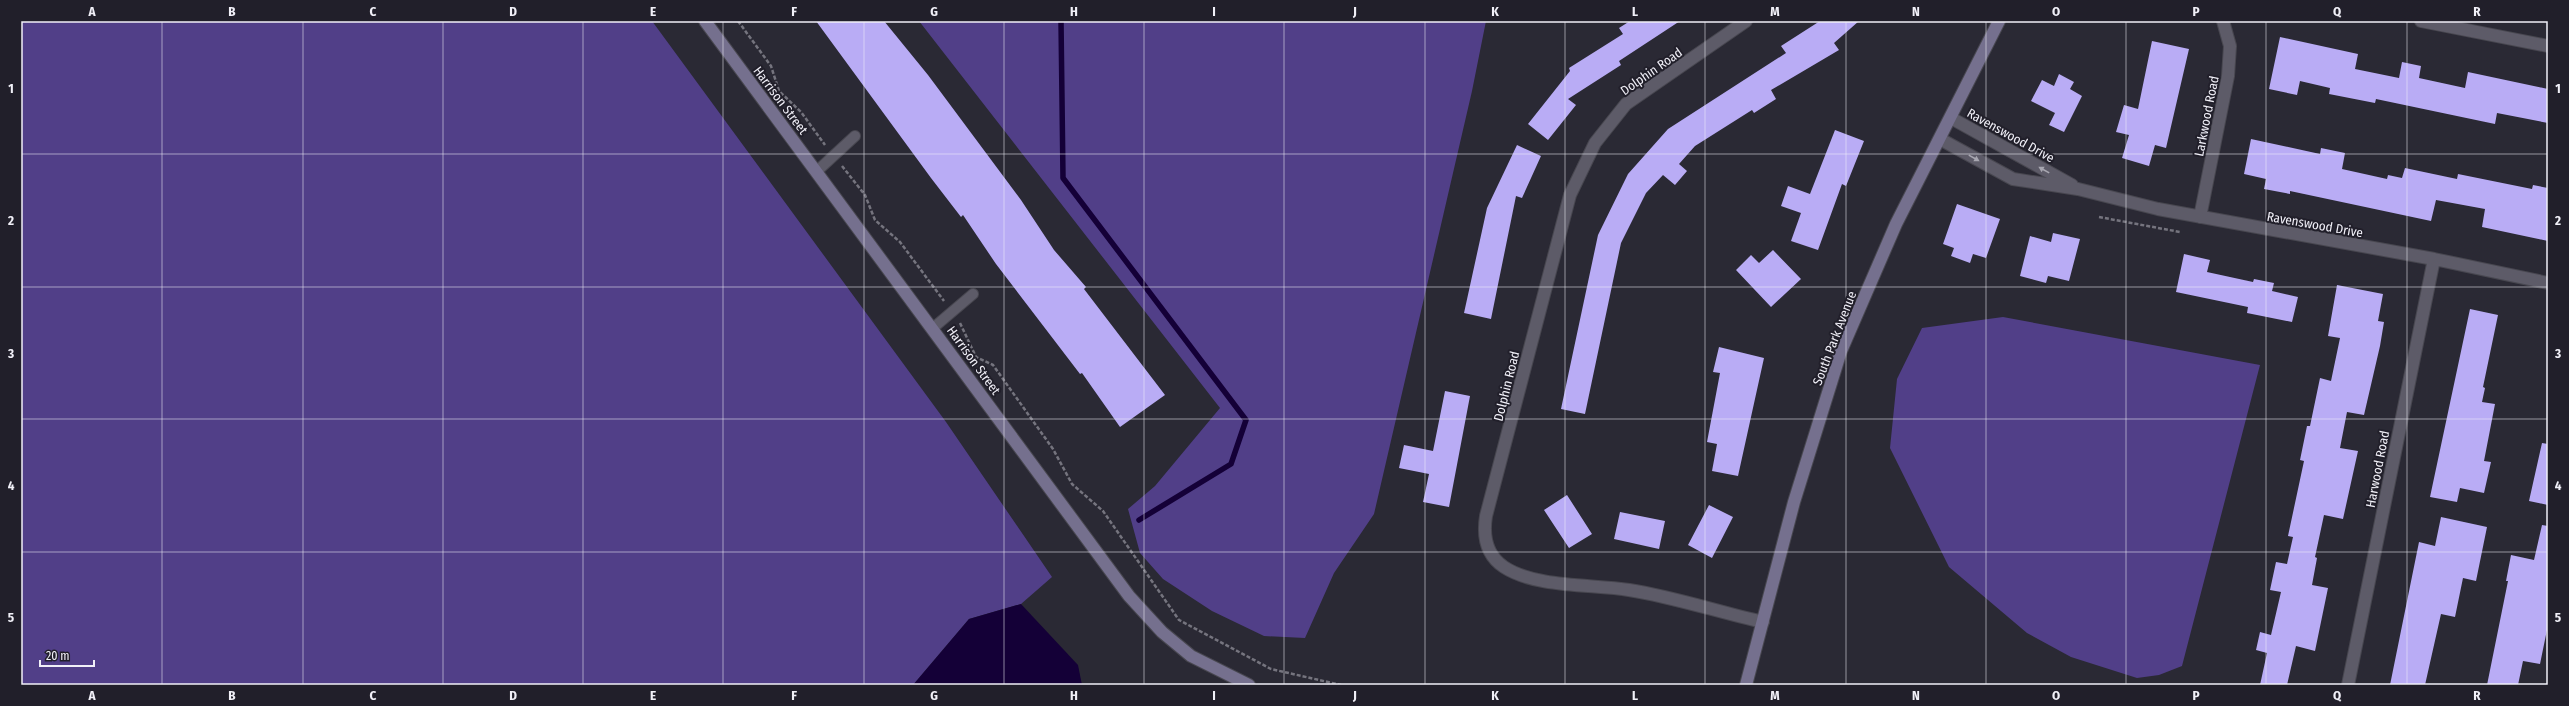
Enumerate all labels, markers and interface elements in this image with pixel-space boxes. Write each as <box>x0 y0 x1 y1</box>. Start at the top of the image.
text: A <box>87 4 96 19</box>
text: B <box>228 4 236 19</box>
text: C <box>370 4 377 19</box>
text: D <box>509 4 517 19</box>
text: E <box>650 4 656 19</box>
text: F <box>791 4 797 19</box>
text: G <box>930 4 938 19</box>
text: H <box>1070 4 1078 19</box>
text: I <box>1212 4 1216 19</box>
text: J <box>1352 4 1357 19</box>
text: K <box>1491 4 1499 19</box>
text: L <box>1632 4 1638 19</box>
text: M <box>1770 4 1780 19</box>
text: N <box>1912 4 1920 19</box>
text: O <box>2052 4 2060 19</box>
text: P <box>2192 4 2200 19</box>
text: Q <box>2333 4 2342 19</box>
text: R <box>2473 4 2481 19</box>
street label: Dolphin Road <box>1618 45 1685 98</box>
street label: Harrison Street <box>750 63 811 138</box>
street label: Larkwood Road <box>2191 75 2222 158</box>
text: 1 <box>8 81 14 96</box>
text: 1 <box>2555 81 2561 96</box>
street label: Ravenswood Drive <box>1965 105 2057 166</box>
one-way arrow <box>1968 154 1980 161</box>
one-way arrow <box>2039 166 2050 173</box>
street label: Ravenswood Drive <box>2266 209 2364 240</box>
text: 2 <box>7 213 14 228</box>
text: 2 <box>2554 213 2561 228</box>
street label: South Park Avenue <box>1810 289 1859 387</box>
street label: Harrison Street <box>944 323 1004 398</box>
text: 3 <box>7 346 14 361</box>
text: 3 <box>2554 346 2561 361</box>
street label: Dolphin Road <box>1491 350 1522 423</box>
street label: Harwood Road <box>2363 429 2392 509</box>
text: 4 <box>8 478 15 493</box>
text: 4 <box>2555 478 2562 493</box>
text: 5 <box>8 610 14 625</box>
text: 5 <box>2555 610 2561 625</box>
scale bar <box>40 642 94 668</box>
text: 20 m <box>46 649 70 663</box>
text: A <box>87 688 96 703</box>
text: B <box>228 688 236 703</box>
text: C <box>370 688 377 703</box>
text: D <box>509 688 517 703</box>
text: E <box>650 688 656 703</box>
text: F <box>791 688 797 703</box>
text: G <box>930 688 938 703</box>
text: H <box>1070 688 1078 703</box>
text: I <box>1212 688 1216 703</box>
text: J <box>1352 688 1357 703</box>
text: K <box>1491 688 1499 703</box>
text: L <box>1632 688 1638 703</box>
text: M <box>1770 688 1780 703</box>
text: N <box>1912 688 1920 703</box>
text: O <box>2052 688 2060 703</box>
text: P <box>2192 688 2200 703</box>
text: Q <box>2333 688 2342 703</box>
text: R <box>2473 688 2481 703</box>

